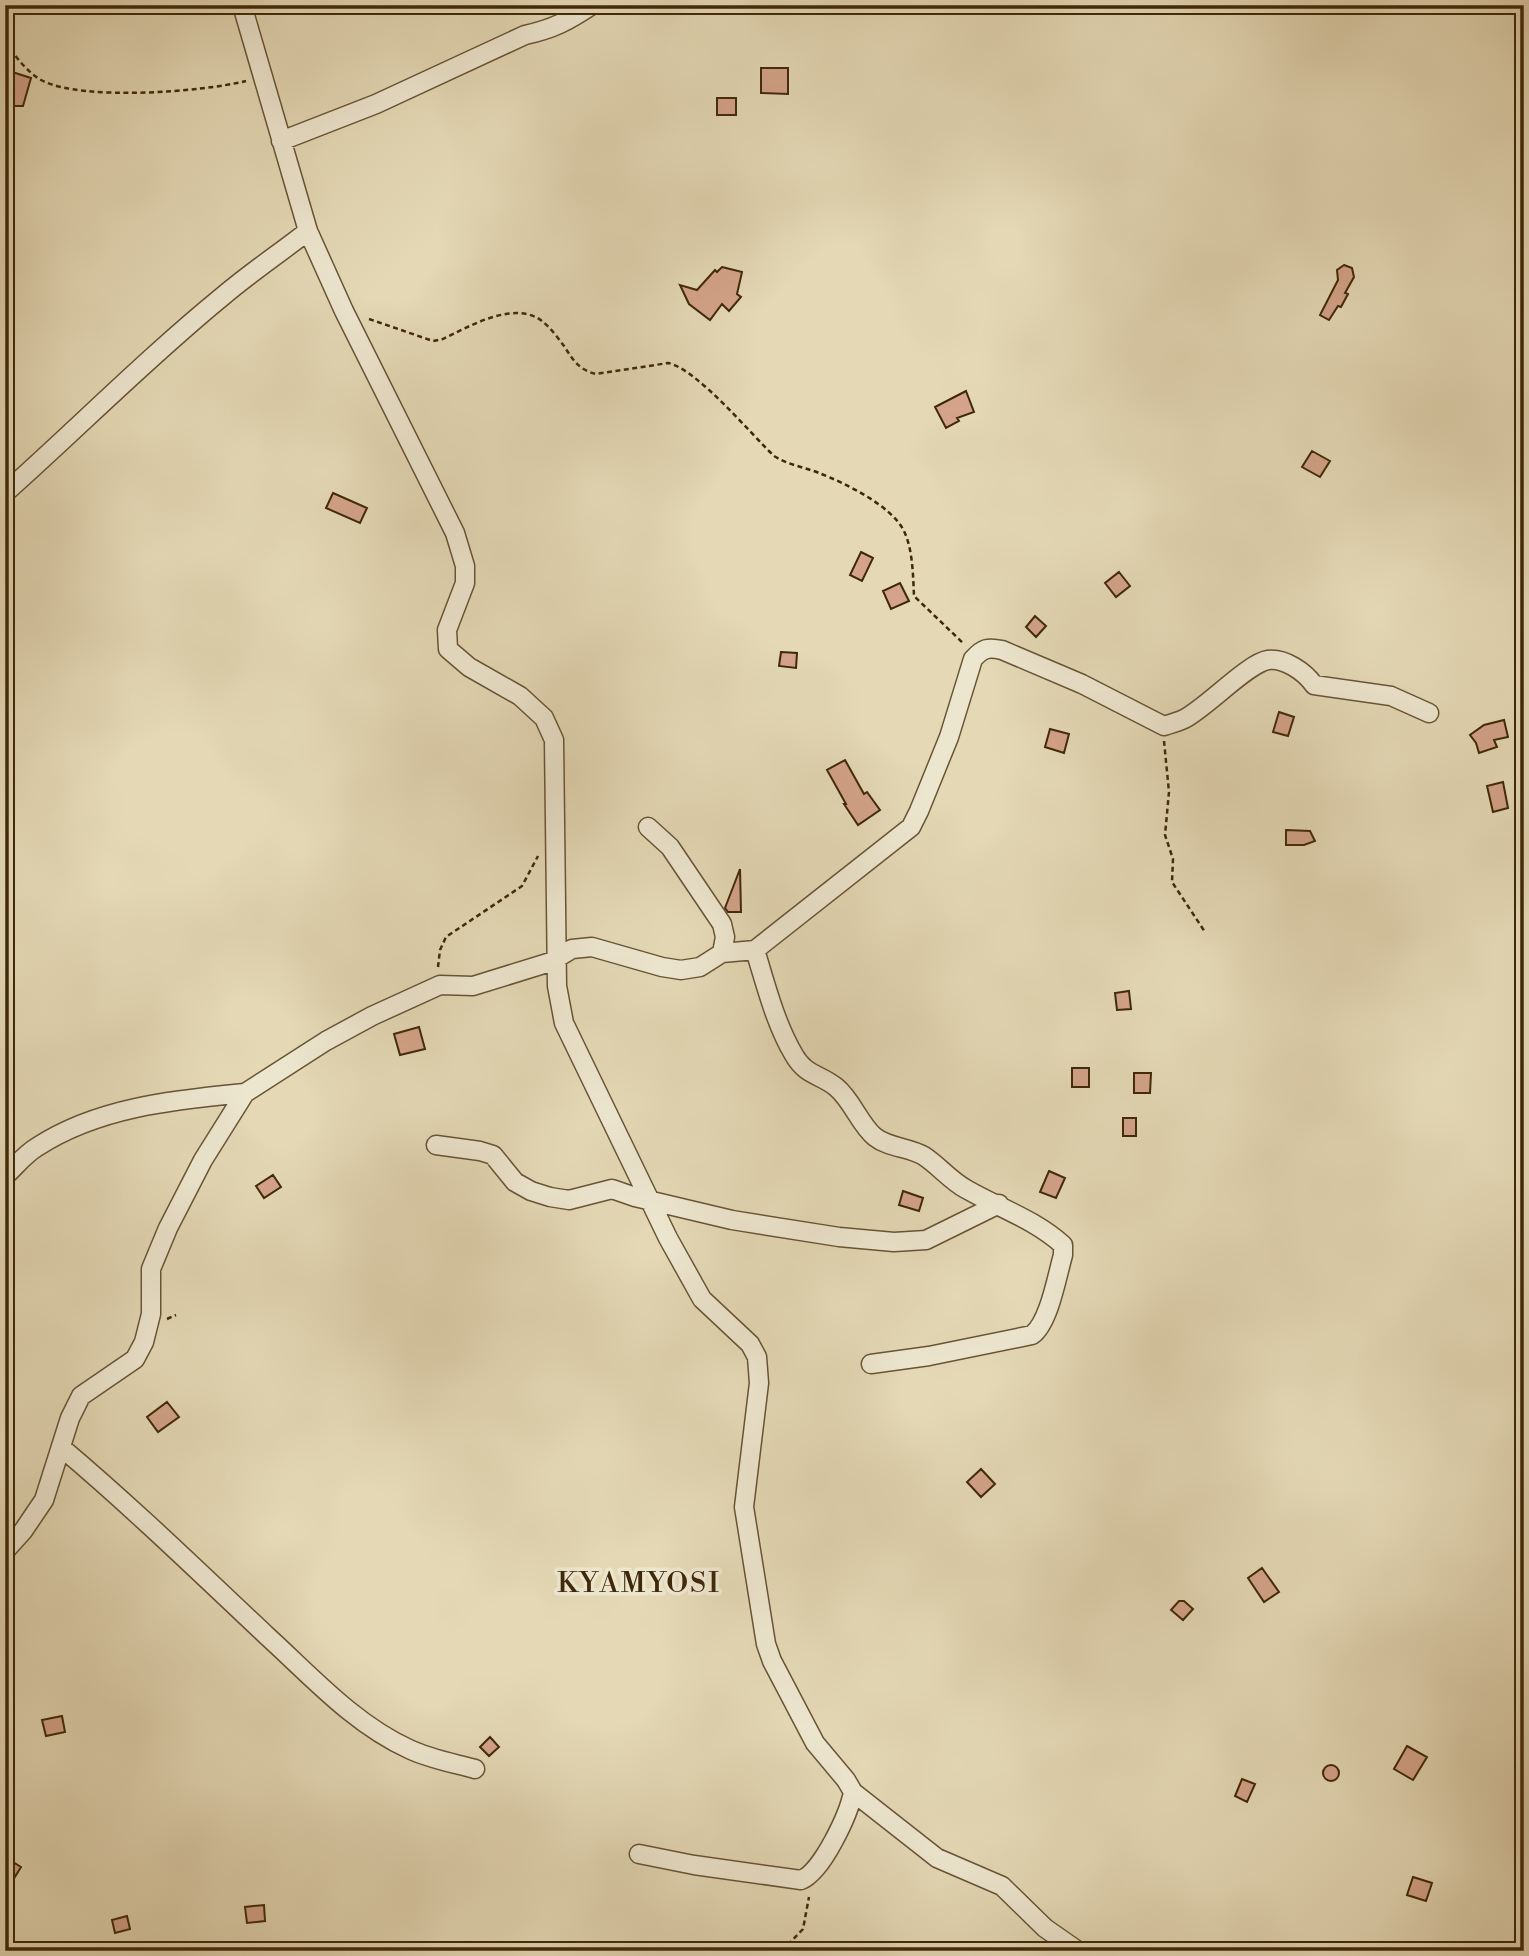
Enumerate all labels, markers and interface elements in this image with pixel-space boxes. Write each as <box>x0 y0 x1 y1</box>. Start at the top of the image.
district label: KYAMYOSI <box>557 1566 721 1601</box>

